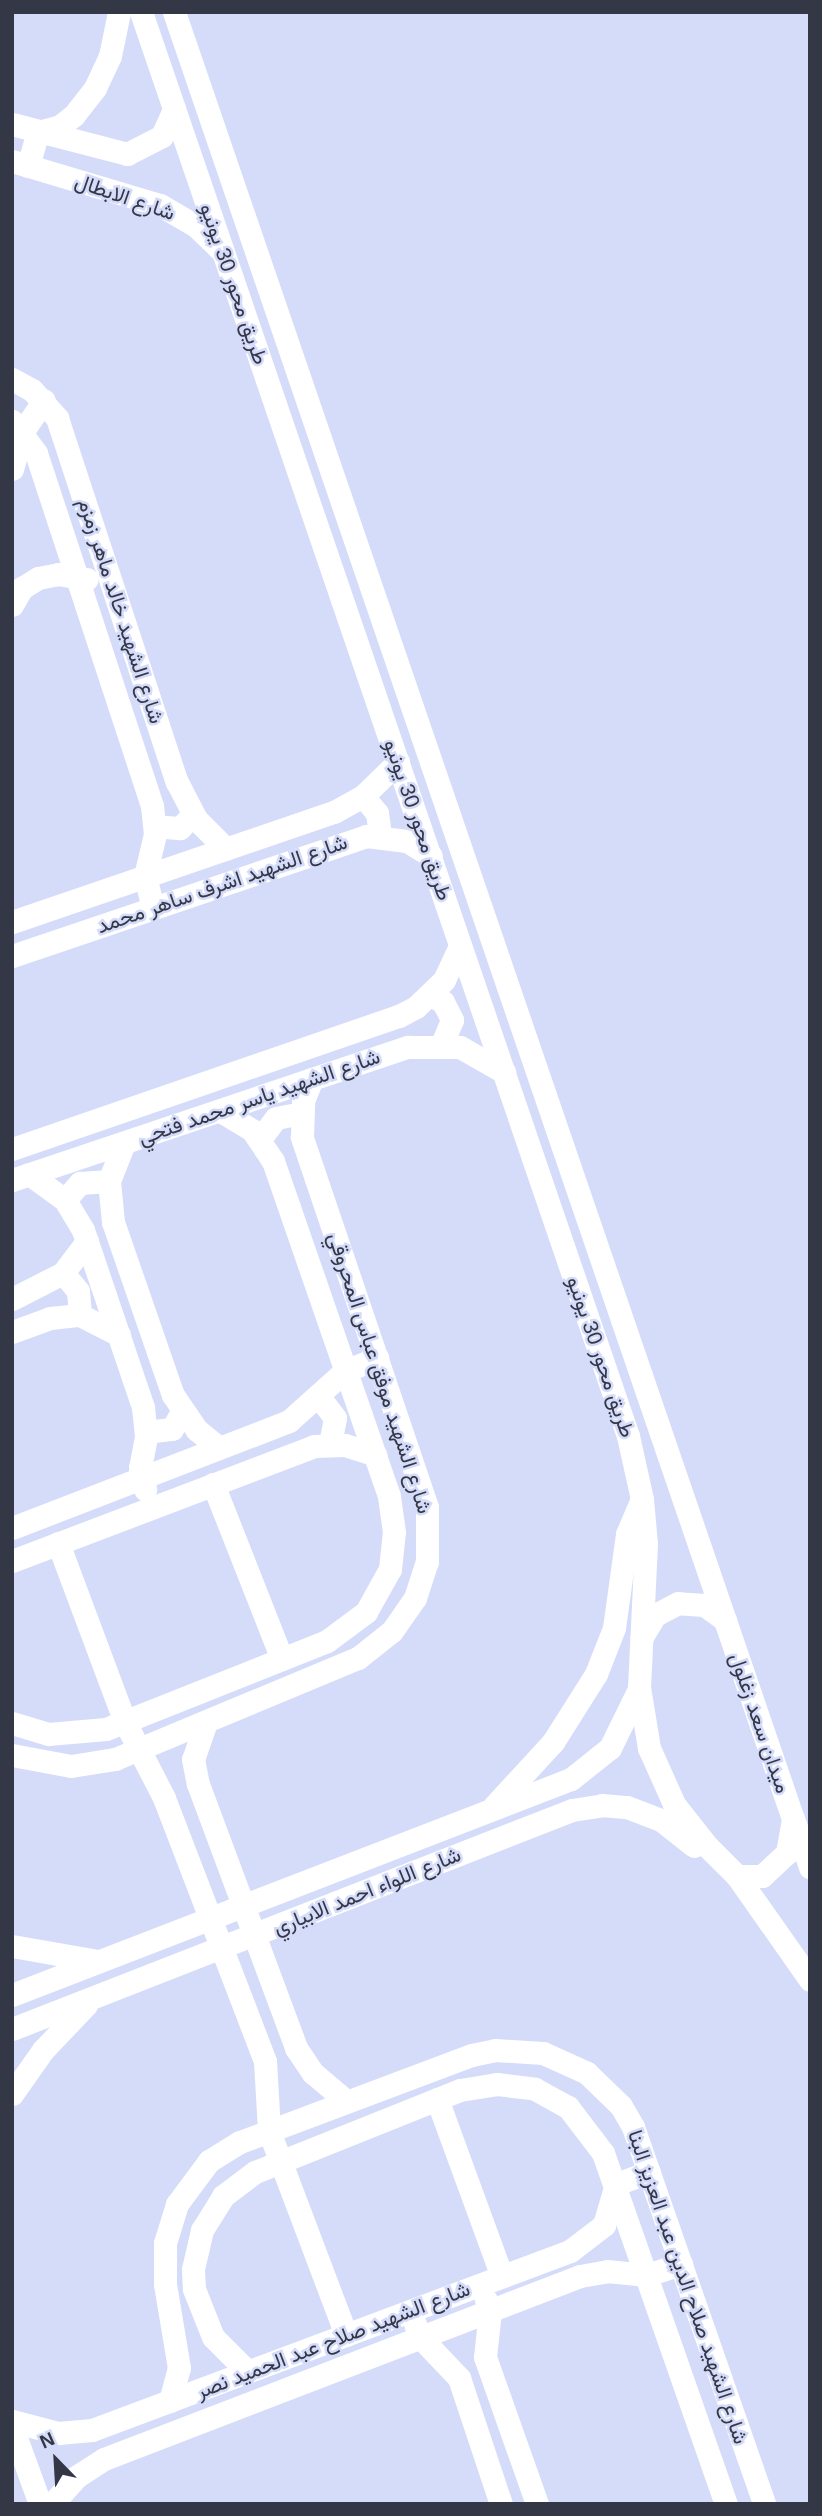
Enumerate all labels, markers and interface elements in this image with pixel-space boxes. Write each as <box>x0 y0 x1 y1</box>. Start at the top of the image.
street label: شارع الابطال <box>72 168 178 226</box>
street label: طريق محور 30 يونيو <box>195 200 273 368</box>
street label: شارع الشهيد خالد ماهر زمزم <box>73 495 169 727</box>
street label: طريق محور 30 يونيو <box>379 736 457 904</box>
street label: شارع الشهيد اشرف ساهر محمد <box>93 829 351 939</box>
street label: شارع الشهيد ياسر محمد فتحي <box>135 1044 383 1150</box>
street label: شارع الشهيد موفق عباس المحروقي <box>323 1229 437 1517</box>
street label: طريق محور 30 يونيو <box>562 1273 640 1441</box>
street label: ميدان سعد زغلول <box>724 1650 796 1796</box>
street label: شارع اللواء احمد الابياري <box>269 1842 465 1940</box>
street label: شارع الشهيد صلاح الدين عبد العزيز البنا <box>622 2127 754 2447</box>
street label: شارع الشهيد صلاح عبد الحميد نصر <box>193 2276 473 2404</box>
north arrow <box>21 2425 91 2495</box>
text: N <box>37 2428 58 2453</box>

